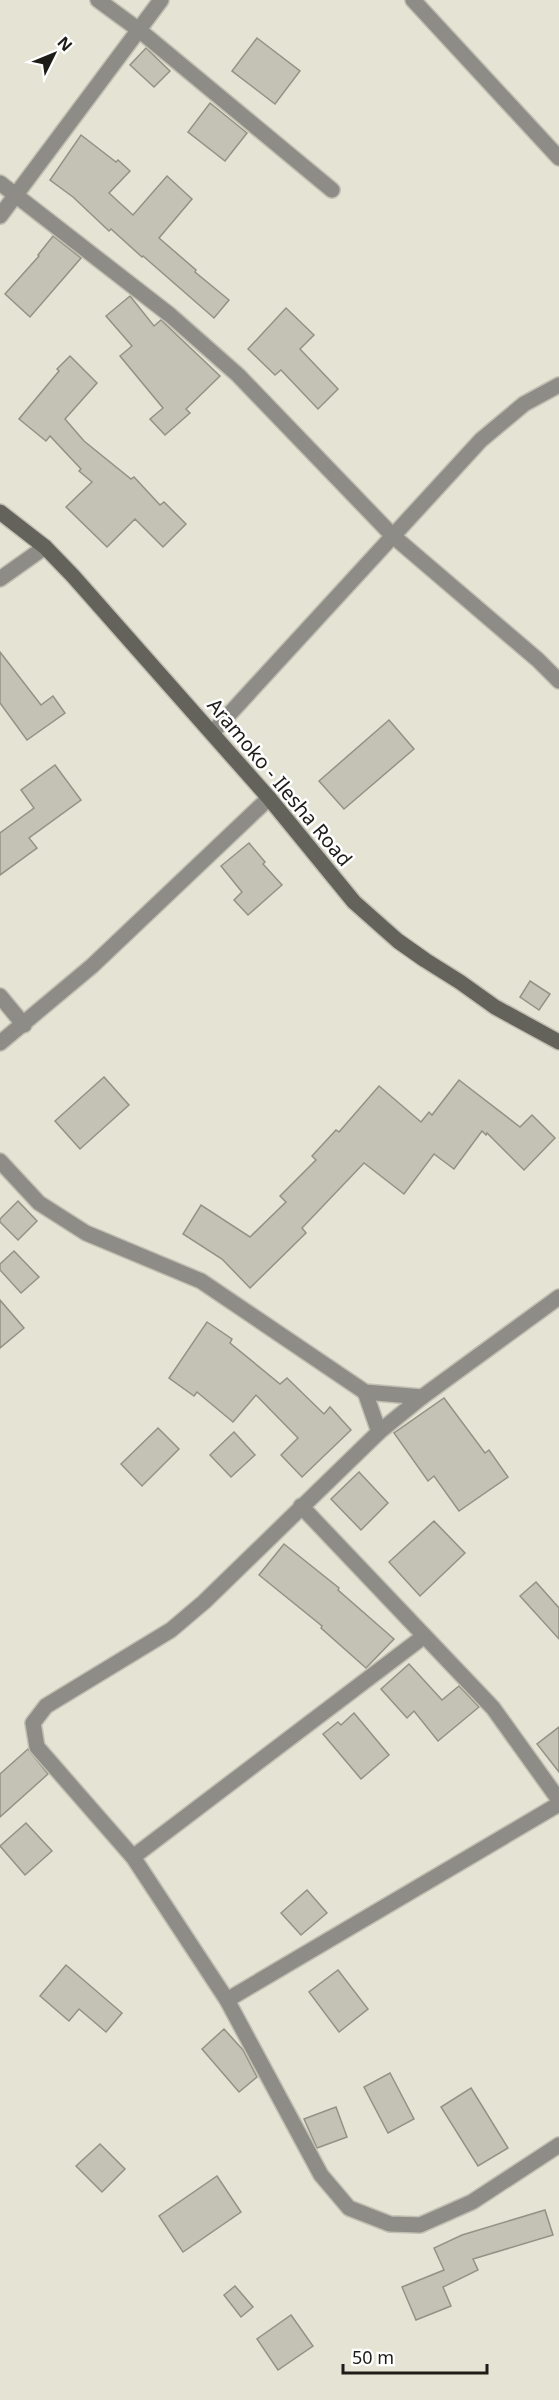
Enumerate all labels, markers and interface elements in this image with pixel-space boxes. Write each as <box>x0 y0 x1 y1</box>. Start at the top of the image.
north arrow <box>24 24 84 84</box>
text: N <box>52 32 77 56</box>
street label: Aramoko - Ilesha Road <box>202 692 358 872</box>
scale bar <box>343 2337 487 2375</box>
text: 50 m <box>352 2345 394 2369</box>

